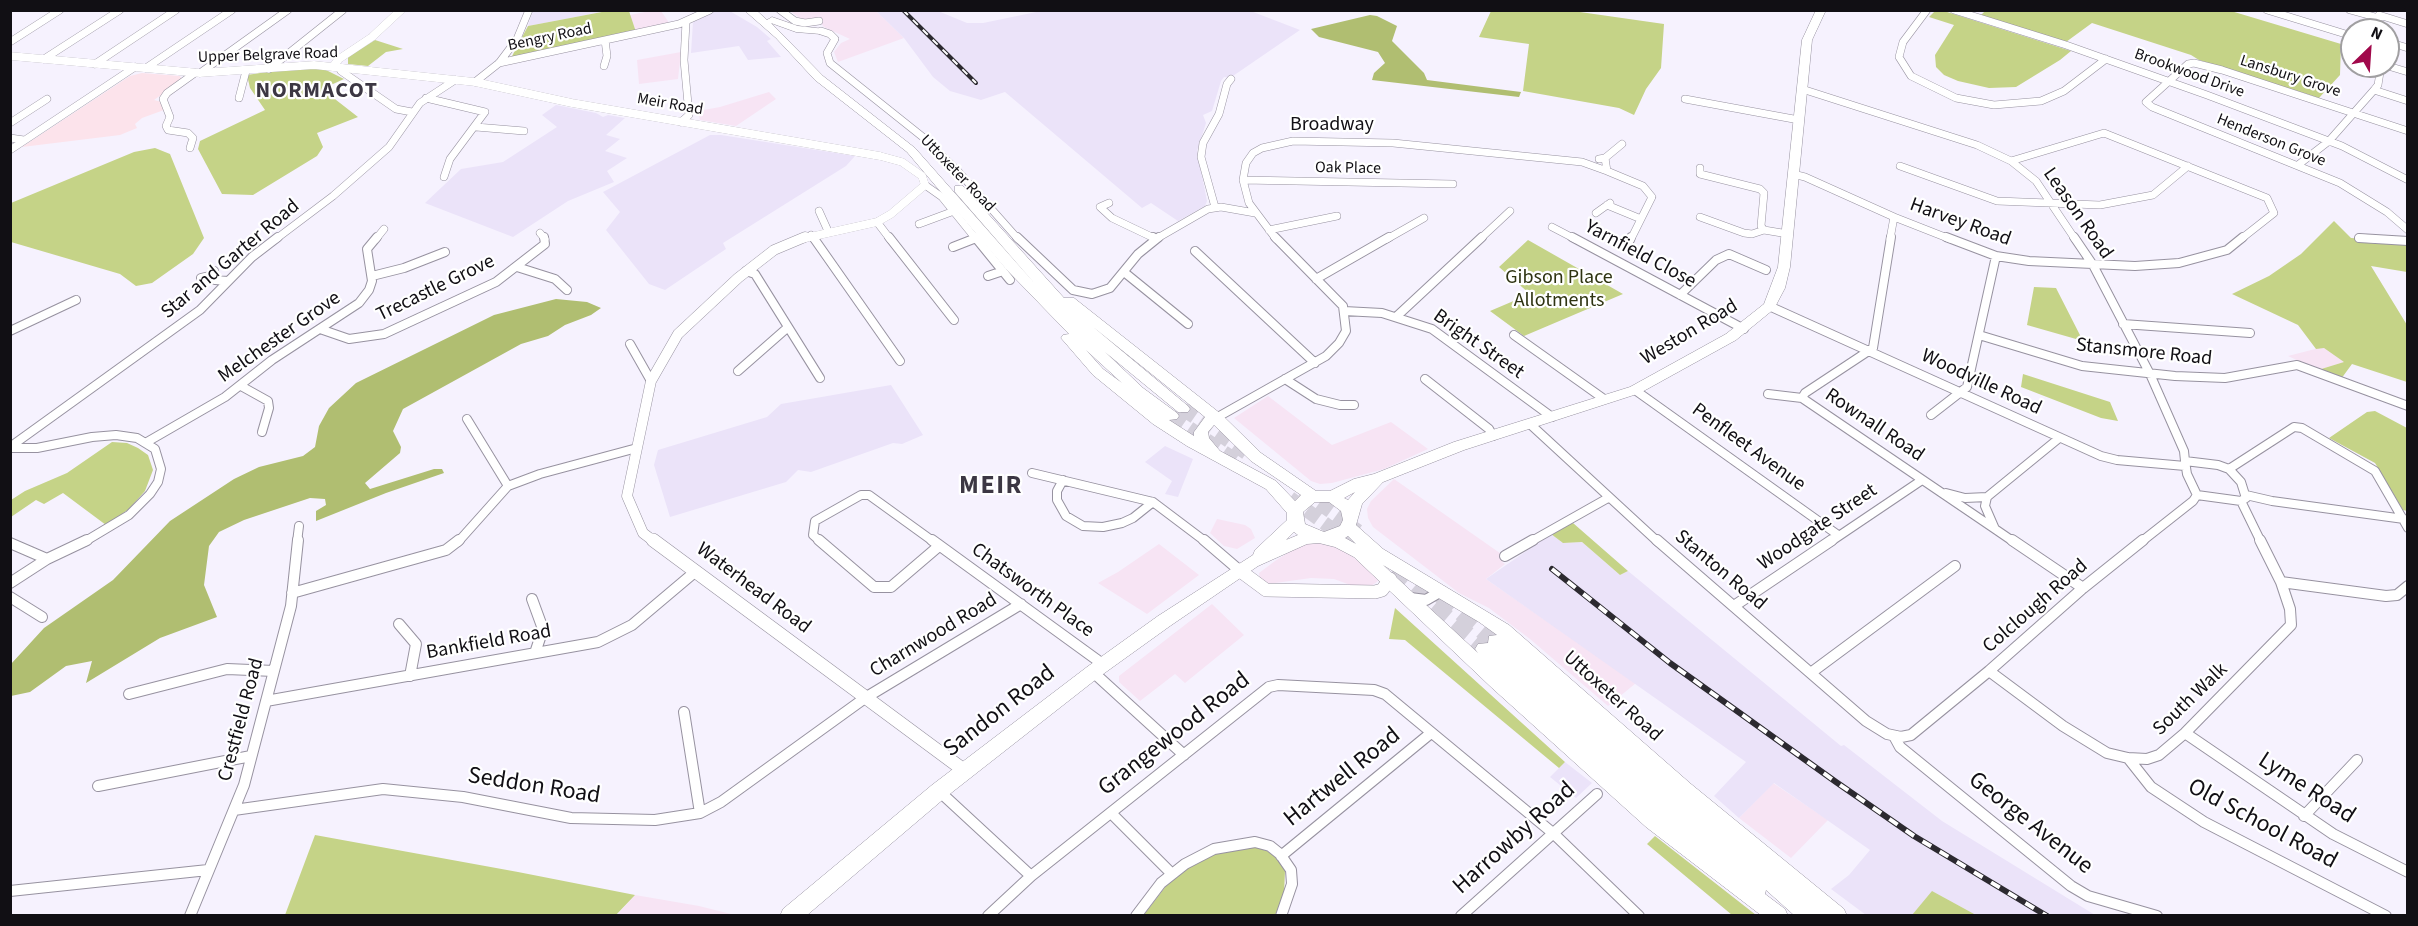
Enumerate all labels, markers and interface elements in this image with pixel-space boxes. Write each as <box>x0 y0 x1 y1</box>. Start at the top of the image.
north arrow <box>2340 18 2400 78</box>
street label: Bengry Road <box>506 20 594 56</box>
text: N <box>2367 21 2386 46</box>
street label: Upper Belgrave Road <box>198 44 338 68</box>
street label: Brookwood Drive <box>2131 45 2247 103</box>
street label: Lansbury Grove <box>2237 52 2343 102</box>
district label: NORMACOT <box>256 79 378 105</box>
street label: Meir Road <box>636 90 704 120</box>
street label: Henderson Grove <box>2214 110 2328 172</box>
street label: Broadway <box>1290 114 1374 138</box>
street label: Uttoxeter Road <box>915 131 999 217</box>
street label: Oak Place <box>1315 159 1381 179</box>
street label: Leason Road <box>2037 164 2117 264</box>
street label: Harvey Road <box>1906 194 2014 252</box>
street label: Star and Garter Road <box>157 195 305 325</box>
street label: Yarnfield Close <box>1580 216 1700 294</box>
street label: Trecastle Grove <box>373 250 499 328</box>
park label: Gibson Place Allotments <box>1505 267 1613 314</box>
street label: Melchester Grove <box>214 287 346 389</box>
street label: Weston Road <box>1637 295 1743 371</box>
street label: Bright Street <box>1428 305 1528 385</box>
street label: Stansmore Road <box>2075 334 2213 372</box>
street label: Woodville Road <box>1917 345 2045 421</box>
street label: Rownall Road <box>1820 384 1928 468</box>
street label: Penfleet Avenue <box>1686 399 1810 497</box>
district label: MEIR <box>959 471 1023 503</box>
street label: Woodgate Street <box>1754 479 1882 577</box>
street label: Stanton Road <box>1669 526 1771 616</box>
street label: Waterhead Road <box>691 538 815 640</box>
street label: Chatsworth Place <box>966 538 1098 644</box>
street label: Colclough Road <box>1979 555 2093 659</box>
street label: Charnwood Road <box>866 589 1002 683</box>
street label: Bankfield Road <box>425 620 553 666</box>
street label: Uttoxeter Road <box>1558 646 1666 748</box>
street label: Crestfield Road <box>214 656 270 784</box>
street label: Sandon Road <box>938 659 1062 765</box>
street label: South Walk <box>2149 659 2233 741</box>
street label: Grangewood Road <box>1093 667 1257 803</box>
street label: Hartwell Road <box>1279 722 1407 834</box>
street label: Lyme Road <box>2252 747 2360 831</box>
street label: Seddon Road <box>466 762 602 812</box>
street label: George Avenue <box>1962 766 2098 882</box>
street label: Old School Road <box>2182 773 2342 877</box>
street label: Harrowby Road <box>1448 776 1582 902</box>

